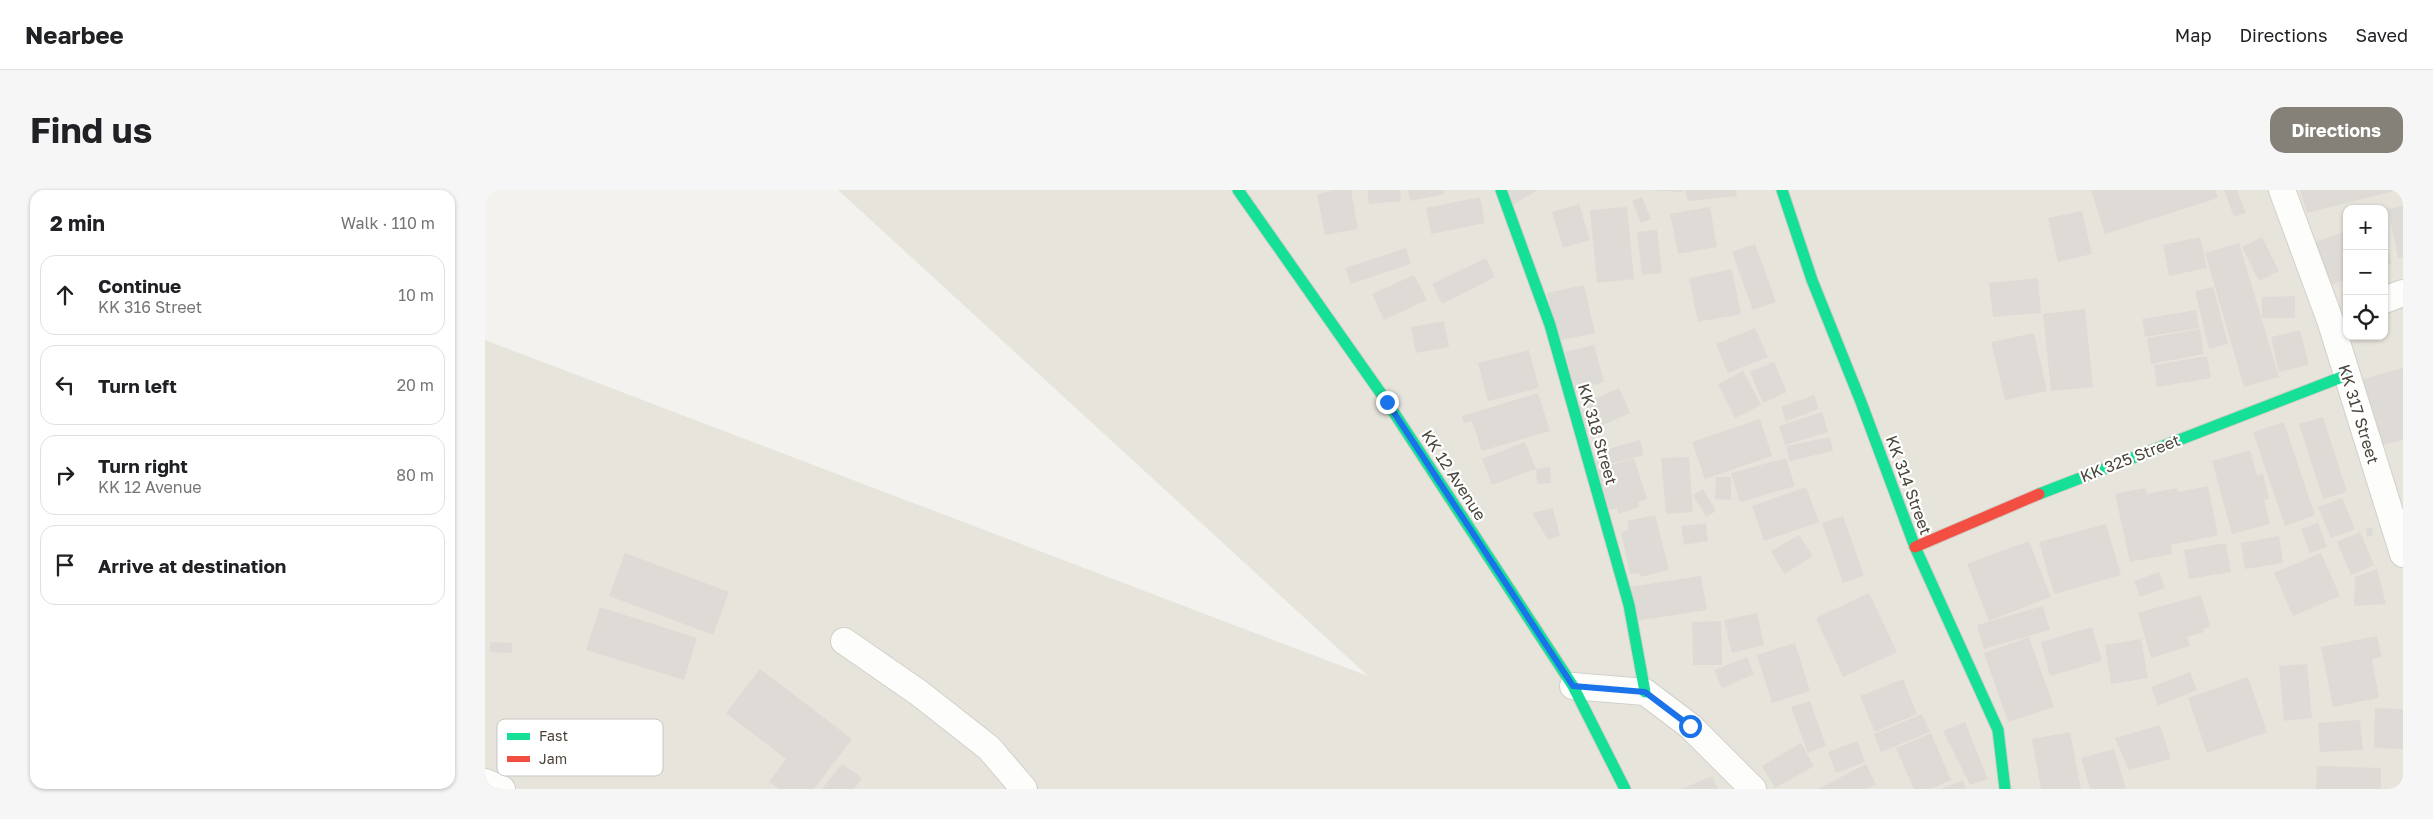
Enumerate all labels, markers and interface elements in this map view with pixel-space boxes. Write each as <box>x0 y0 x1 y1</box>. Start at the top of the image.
text: Nearbee <box>25 20 124 49</box>
text: Map <box>2175 24 2211 46</box>
text: Directions <box>2239 24 2327 46</box>
text: Saved <box>2355 24 2408 46</box>
button: Directions <box>2270 107 2403 153</box>
text: Find us <box>30 109 152 151</box>
map controls <box>2343 205 2388 340</box>
button: + <box>2343 205 2388 250</box>
text: 2 min <box>50 210 105 236</box>
text: Walk · 110 m <box>341 213 435 233</box>
button: − <box>2343 250 2388 295</box>
text: Continue <box>98 274 181 297</box>
icon: ahead <box>51 281 79 309</box>
text: 10 m <box>398 285 434 305</box>
button: locate <box>2343 295 2388 340</box>
text: KK 316 Street <box>98 297 202 317</box>
street label: KK 317 Street <box>2334 362 2384 466</box>
icon: left <box>51 371 79 399</box>
text: Turn left <box>98 374 177 397</box>
text: 20 m <box>397 375 434 395</box>
street label: KK 318 Street <box>1574 381 1622 487</box>
route end <box>1376 391 1399 414</box>
street label: KK 12 Avenue <box>1417 426 1491 524</box>
street label: KK 325 Street <box>2077 430 2183 486</box>
street label: KK 314 Street <box>1882 433 1936 537</box>
text: Turn right <box>98 454 188 477</box>
icon: right <box>51 461 79 489</box>
text: 80 m <box>396 465 434 485</box>
text: KK 12 Avenue <box>98 477 202 497</box>
icon: arrive <box>51 551 79 579</box>
text: Arrive at destination <box>98 554 286 577</box>
route start <box>1679 715 1702 738</box>
legend <box>497 719 663 776</box>
text: Fast <box>539 727 568 744</box>
text: Jam <box>539 750 567 767</box>

